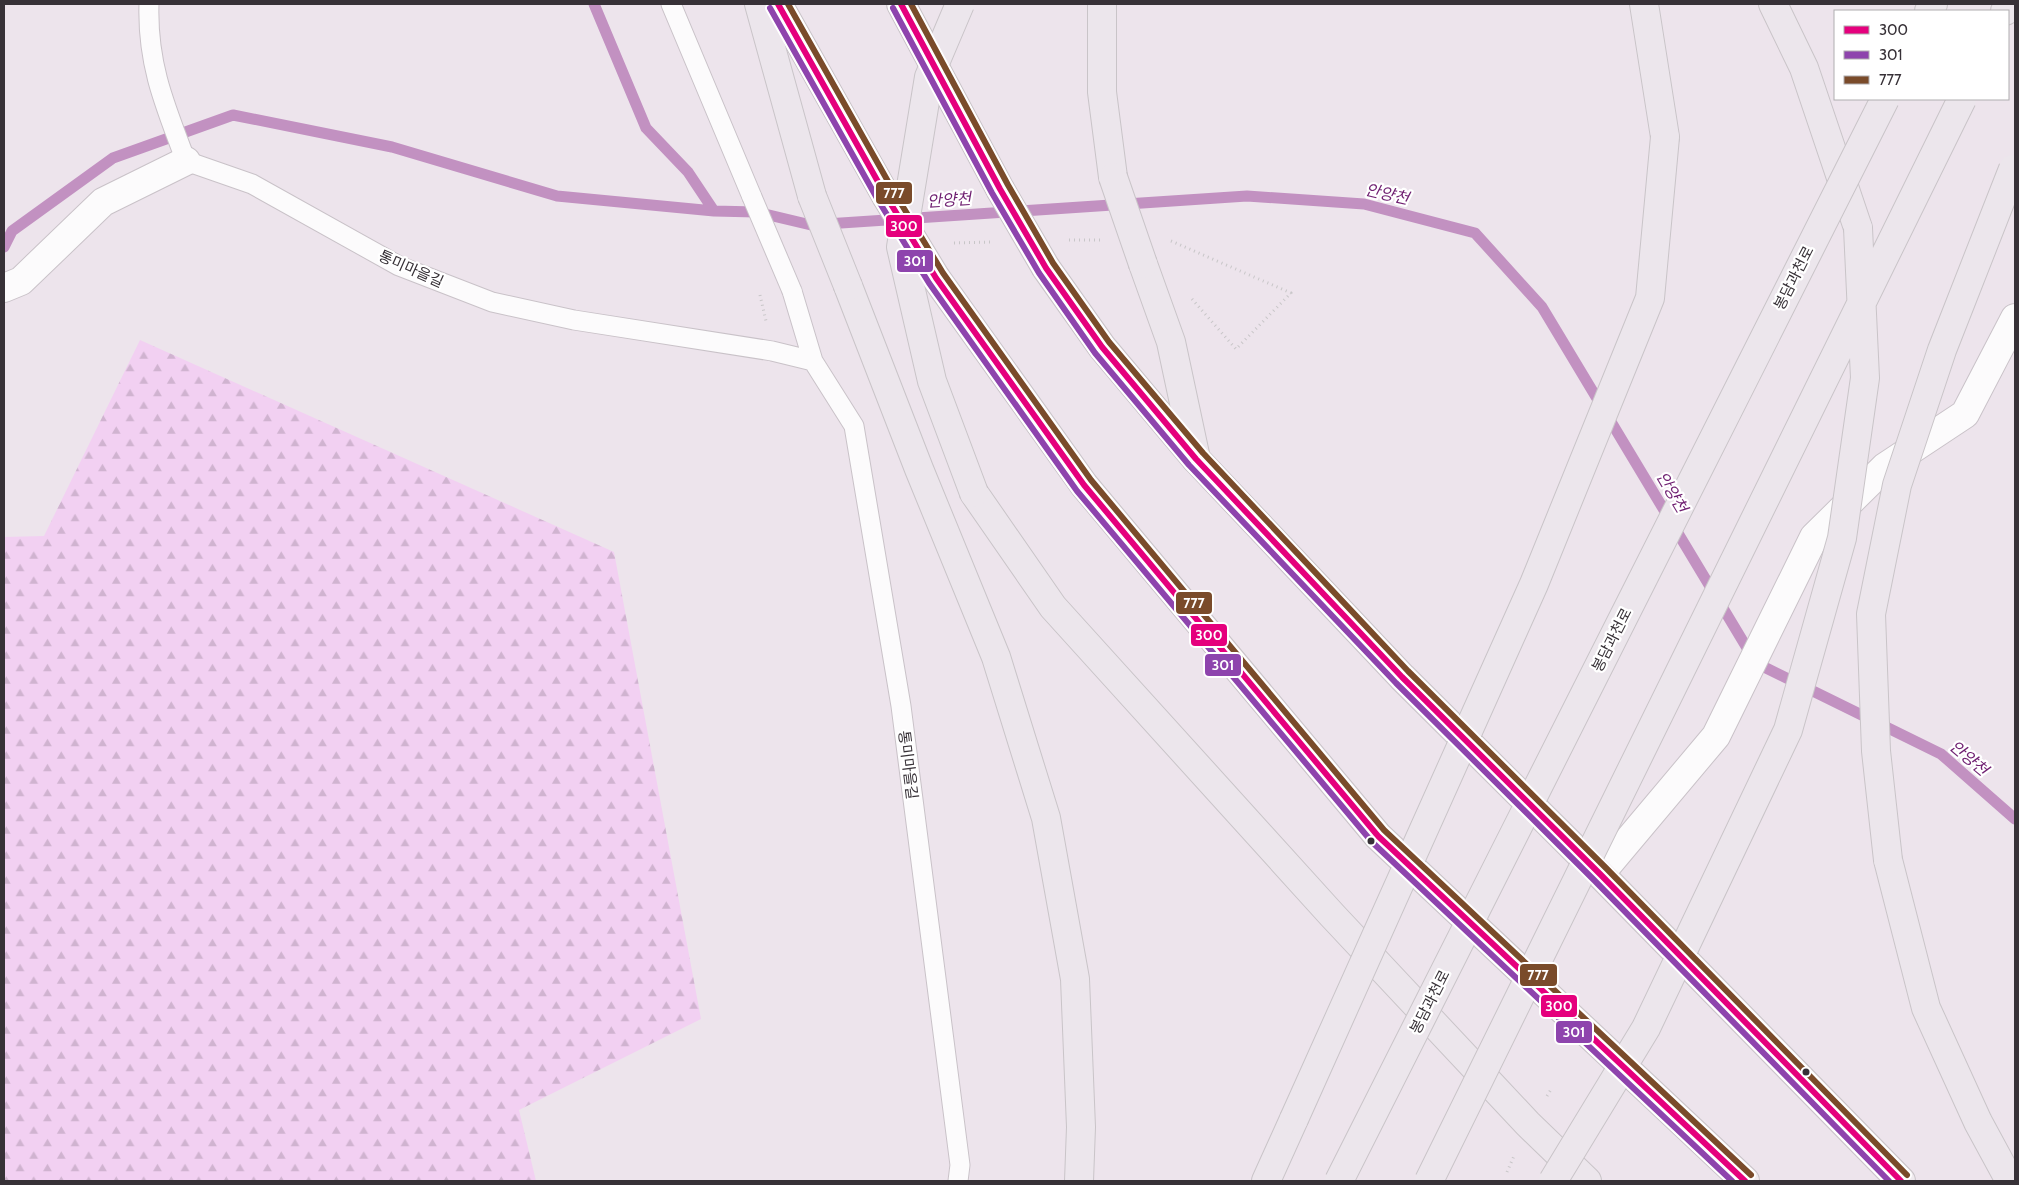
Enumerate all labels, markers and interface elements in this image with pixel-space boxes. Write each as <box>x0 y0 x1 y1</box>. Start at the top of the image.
legend <box>1834 10 2009 100</box>
text: 300 <box>1879 21 1908 39</box>
text: 301 <box>1879 46 1902 64</box>
text: 777 <box>1879 71 1902 89</box>
water label: 안양천 <box>1363 180 1413 209</box>
line badge: 777 <box>875 181 913 205</box>
text: 777 <box>883 184 906 202</box>
water label: 안양천 <box>926 189 974 211</box>
line badge: 300 <box>885 214 923 238</box>
text: 300 <box>890 217 918 235</box>
street label: 봉담과천로 <box>1770 243 1818 313</box>
street label: 통미마을길 <box>376 247 446 291</box>
line badge: 301 <box>896 249 934 273</box>
text: 301 <box>904 252 926 270</box>
water label: 안양천 <box>1652 468 1693 518</box>
line badge: 777 <box>1175 591 1213 615</box>
text: 777 <box>1183 594 1206 612</box>
street label: 봉담과천로 <box>1588 605 1636 675</box>
line badge: 300 <box>1190 623 1228 647</box>
text: 300 <box>1195 626 1223 644</box>
line badge: 301 <box>1204 653 1242 677</box>
text: 301 <box>1212 656 1234 674</box>
street label: 통미마을길 <box>895 730 921 800</box>
water label: 안양천 <box>1946 737 1994 781</box>
unlabelled marker <box>1366 836 1376 846</box>
line badge: 777 <box>1519 963 1558 987</box>
text: 777 <box>1527 966 1550 984</box>
street label: 봉담과천로 <box>1406 967 1454 1037</box>
line badge: 300 <box>1540 994 1578 1018</box>
text: 300 <box>1545 997 1573 1015</box>
line badge: 301 <box>1555 1020 1593 1044</box>
text: 301 <box>1563 1023 1585 1041</box>
unlabelled marker <box>1801 1067 1811 1077</box>

